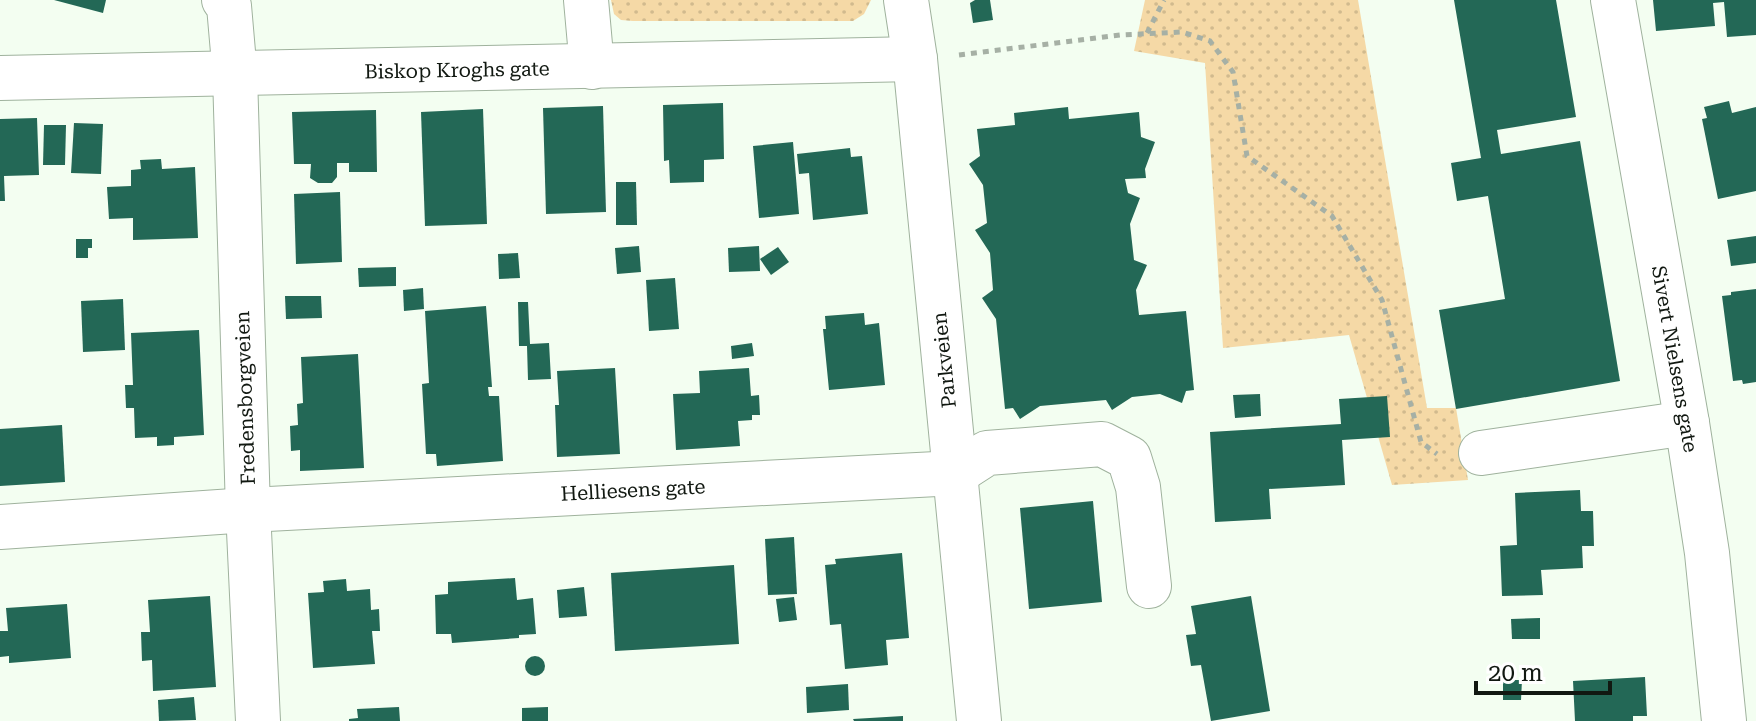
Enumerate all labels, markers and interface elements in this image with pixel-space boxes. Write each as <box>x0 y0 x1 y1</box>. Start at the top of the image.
street label: Biskop Kroghs gate <box>364 56 550 84</box>
street label: Sivert Nielsens gate <box>1647 264 1703 454</box>
street label: Fredensborgveien <box>230 310 260 485</box>
street label: Parkveien <box>927 311 961 409</box>
street label: Helliesens gate <box>560 474 706 506</box>
scale bar <box>1476 645 1610 695</box>
text: 20 m <box>1488 659 1543 687</box>

